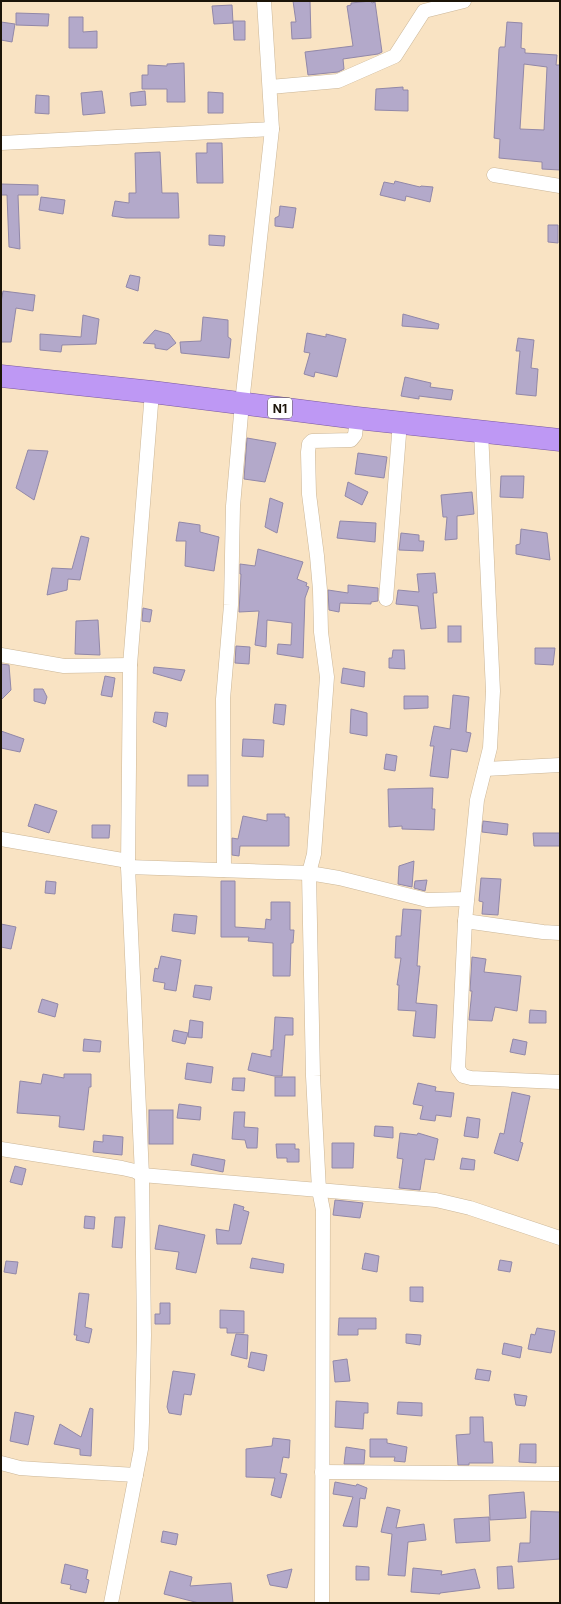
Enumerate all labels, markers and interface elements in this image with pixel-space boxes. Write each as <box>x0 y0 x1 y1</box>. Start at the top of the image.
road number: N1 <box>268 398 292 418</box>

